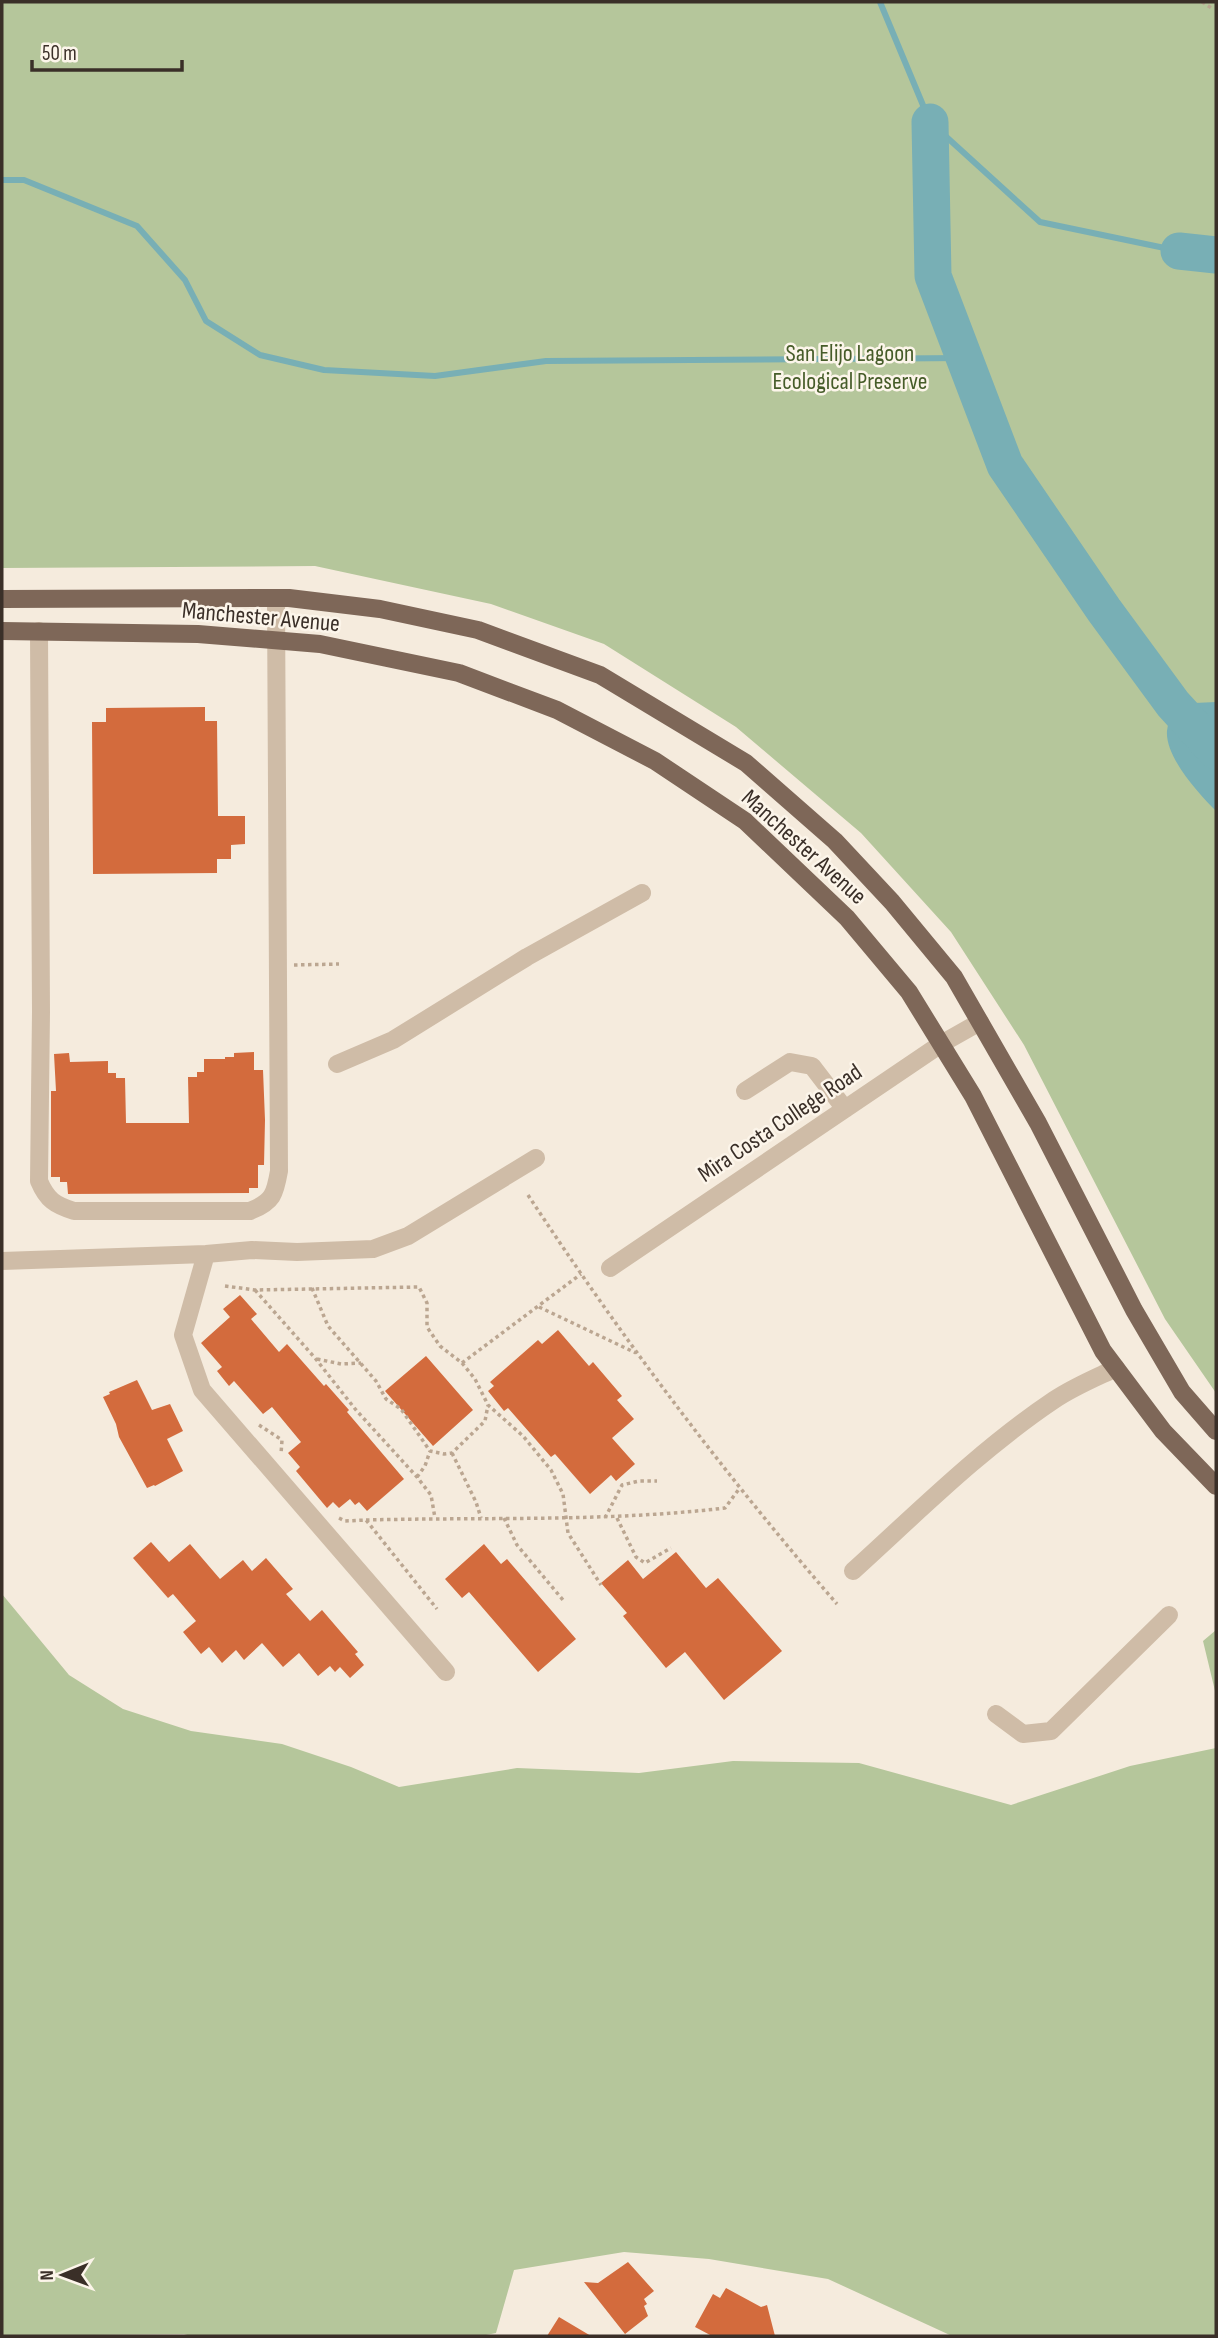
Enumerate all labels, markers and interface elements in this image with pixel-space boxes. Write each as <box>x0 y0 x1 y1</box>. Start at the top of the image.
scale bar <box>32 28 182 72</box>
text: 50 m <box>42 41 77 66</box>
park label: San Elijo Lagoon Ecological Preserve <box>773 339 927 396</box>
street label: Manchester Avenue <box>181 596 341 638</box>
street label: Manchester Avenue <box>736 783 872 911</box>
street label: Mira Costa College Road <box>693 1057 867 1189</box>
north arrow <box>28 2240 98 2310</box>
text: N <box>36 2270 59 2281</box>

